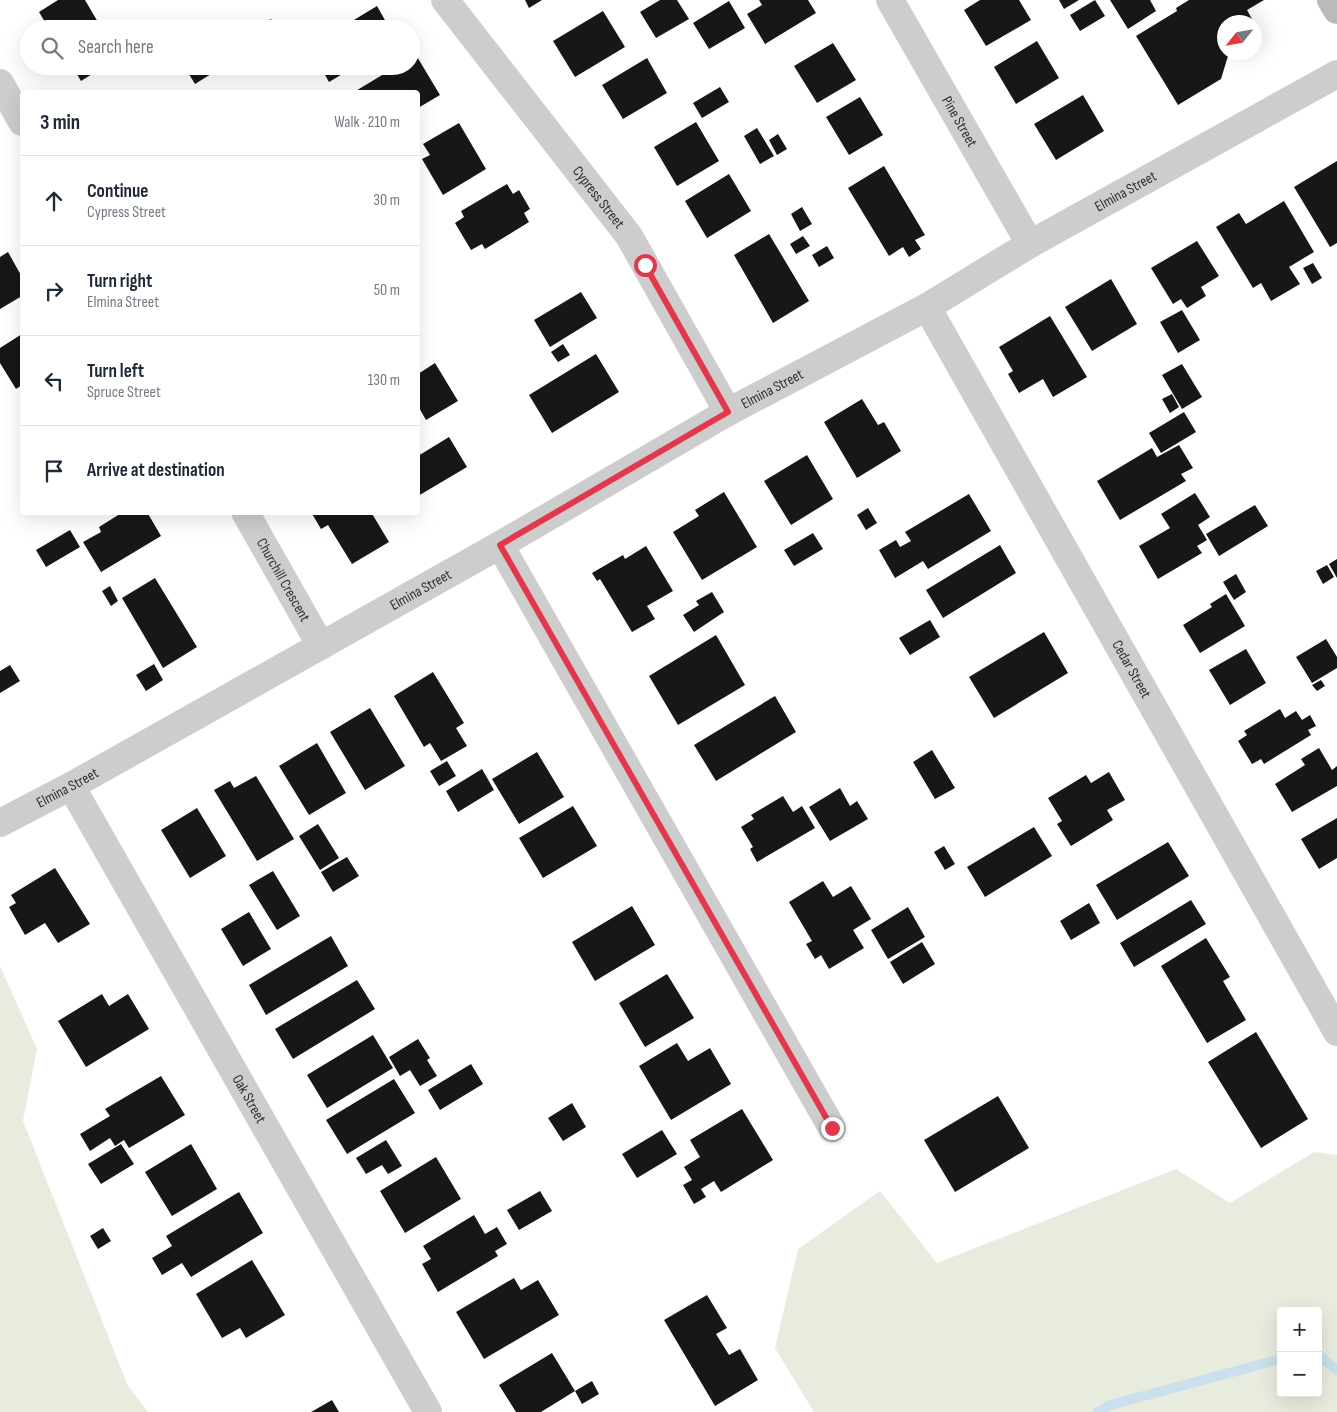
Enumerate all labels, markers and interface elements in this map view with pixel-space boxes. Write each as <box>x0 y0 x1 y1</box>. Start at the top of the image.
north arrow <box>1217 15 1262 60</box>
search box <box>20 20 420 75</box>
icon: search <box>38 34 66 62</box>
text: Search here <box>78 36 154 59</box>
street label: Pine Street <box>938 93 982 151</box>
text: 3 min <box>40 110 80 135</box>
text: Walk · 210 m <box>334 113 400 132</box>
street label: Cypress Street <box>568 162 629 233</box>
street label: Elmina Street <box>1091 166 1160 216</box>
text: Continue <box>87 180 148 203</box>
icon: ahead <box>40 187 68 215</box>
text: 30 m <box>373 191 400 210</box>
text: Cypress Street <box>87 203 166 222</box>
route start <box>634 254 657 277</box>
text: Turn right <box>87 270 152 293</box>
icon: right <box>40 277 68 305</box>
text: 50 m <box>374 281 400 300</box>
text: Elmina Street <box>87 293 159 312</box>
text: Turn left <box>87 360 144 383</box>
street label: Elmina Street <box>738 364 807 413</box>
icon: left <box>40 367 68 395</box>
text: 130 m <box>368 371 400 390</box>
text: Spruce Street <box>87 383 161 402</box>
icon: arrive <box>40 457 68 485</box>
text: Arrive at destination <box>87 459 225 482</box>
street label: Churchill Crescent <box>252 535 315 625</box>
street label: Elmina Street <box>386 565 455 614</box>
street label: Cedar Street <box>1108 637 1156 702</box>
street label: Elmina Street <box>33 763 102 812</box>
street label: Oak Street <box>228 1071 271 1127</box>
route end <box>821 1117 844 1140</box>
map controls <box>1277 1307 1322 1397</box>
button: + <box>1277 1307 1322 1352</box>
button: − <box>1277 1352 1322 1397</box>

